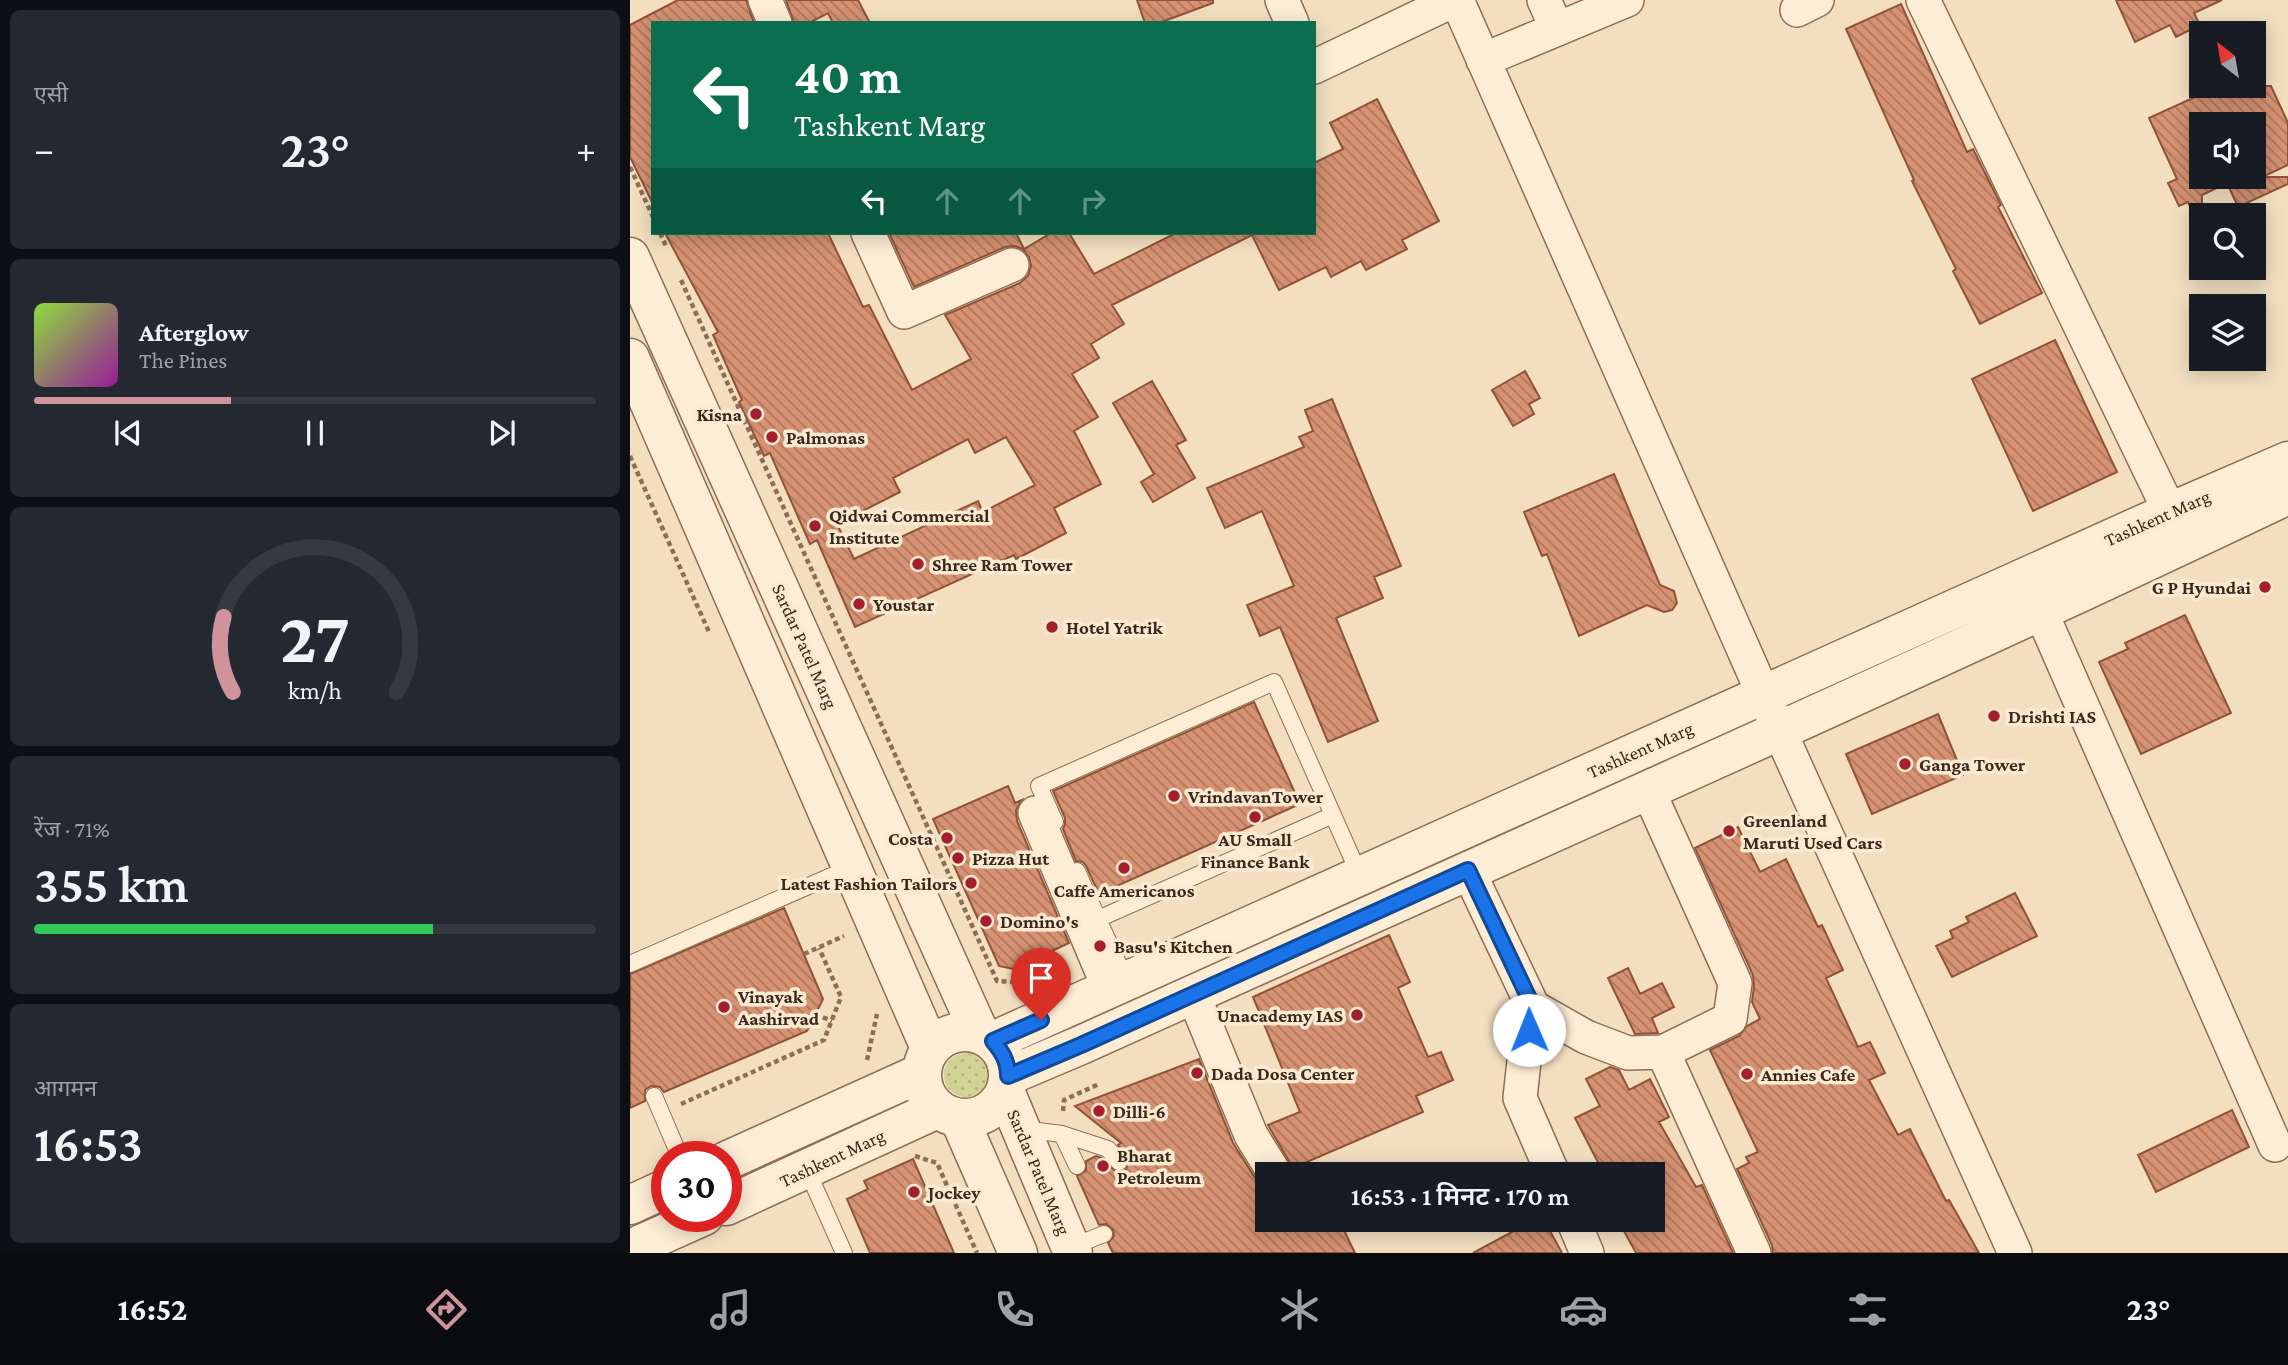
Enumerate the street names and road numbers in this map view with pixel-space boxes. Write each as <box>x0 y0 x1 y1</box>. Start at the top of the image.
street label: Tashkent Marg <box>2101 485 2213 551</box>
street label: Sardar Patel Marg <box>768 580 842 712</box>
street label: Tashkent Marg <box>1584 717 1696 783</box>
street label: Sardar Patel Marg <box>1003 1106 1075 1238</box>
street label: Tashkent Marg <box>776 1124 888 1192</box>

